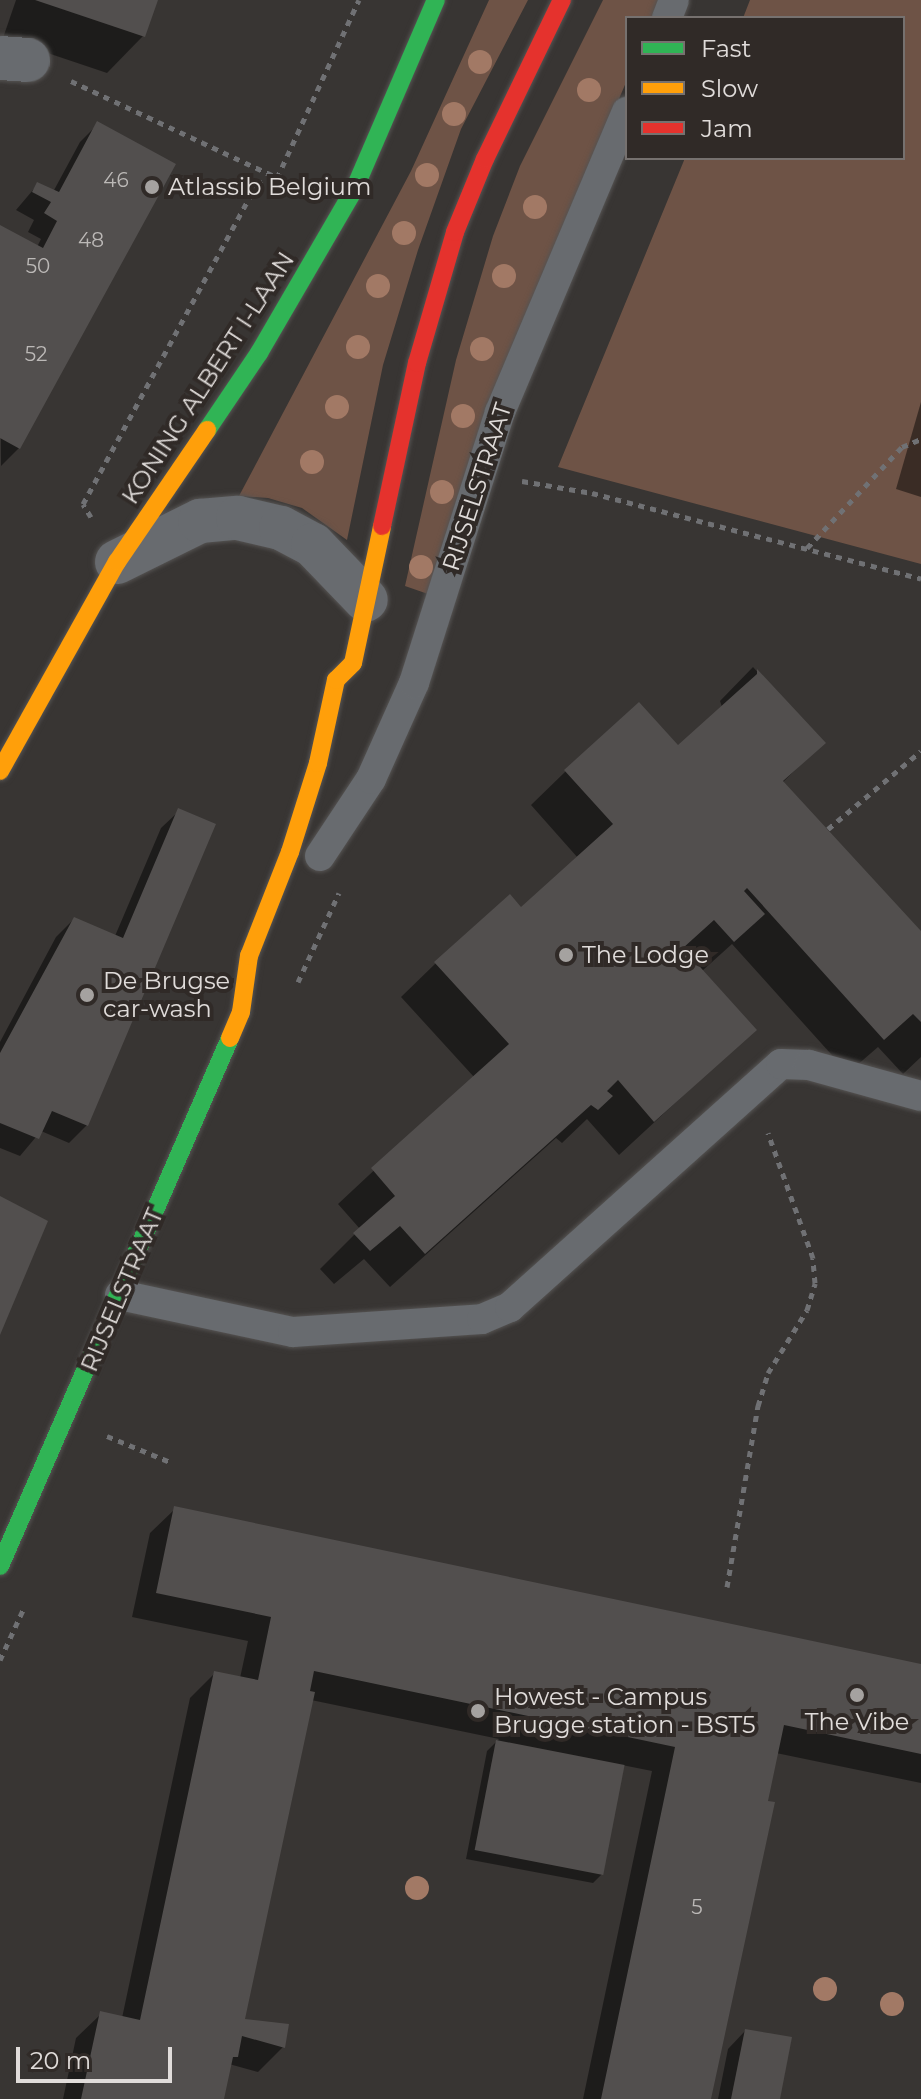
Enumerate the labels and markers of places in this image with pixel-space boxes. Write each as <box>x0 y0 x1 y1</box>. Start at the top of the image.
place label: Atlassib Belgium <box>168 173 371 201</box>
marker: Atlassib Belgium <box>143 178 161 196</box>
place label: The Lodge <box>582 941 709 969</box>
marker: The Lodge <box>557 946 575 964</box>
place label: De Brugse car-wash <box>103 967 230 1023</box>
marker: De Brugse car-wash <box>78 986 96 1004</box>
place label: Howest - Campus Brugge station - BST5 <box>494 1683 756 1739</box>
marker: The Vibe <box>848 1686 866 1704</box>
marker: Howest - Campus Brugge station - BST5 <box>469 1702 487 1720</box>
place label: The Vibe <box>805 1708 909 1736</box>

